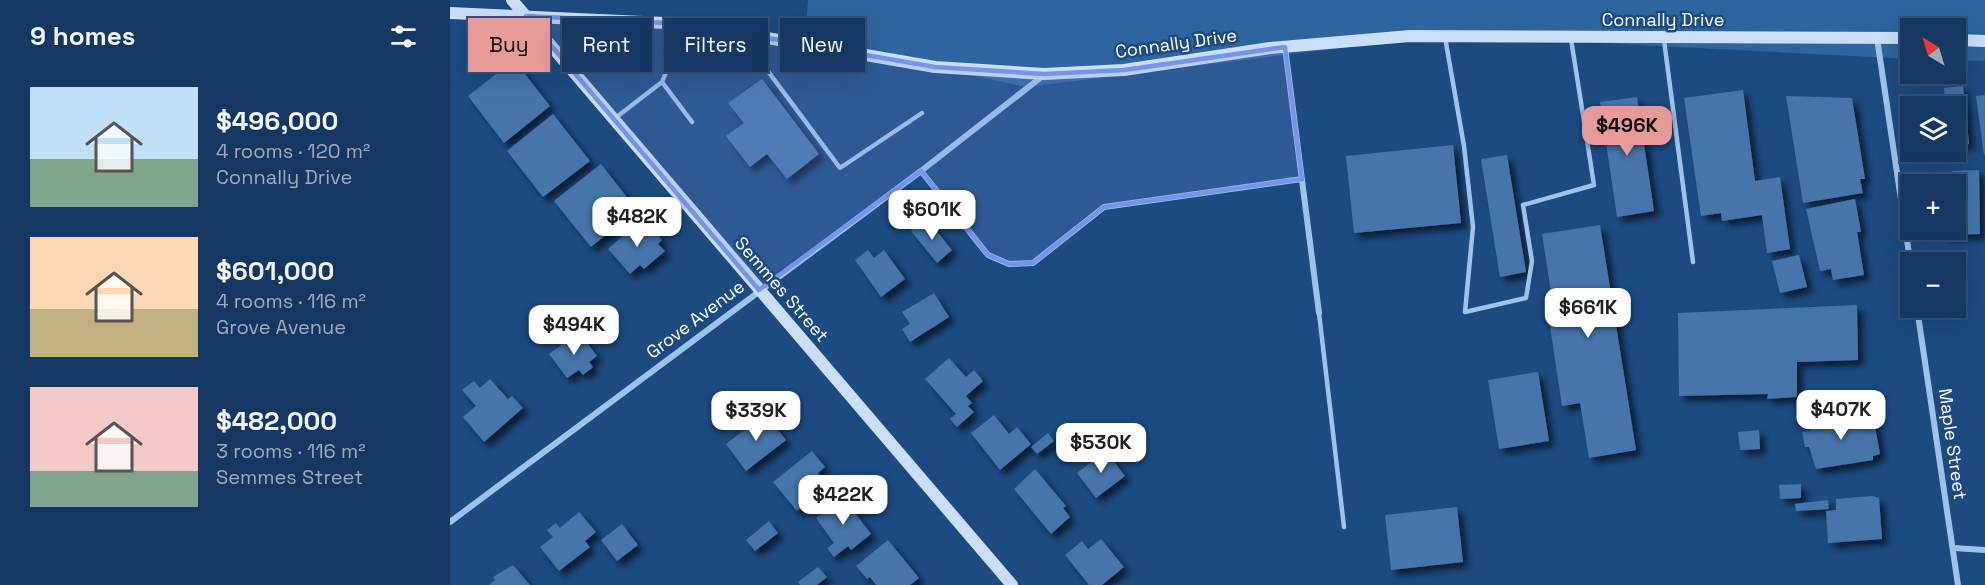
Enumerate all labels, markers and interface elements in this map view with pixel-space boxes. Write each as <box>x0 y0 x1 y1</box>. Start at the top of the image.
street label: Connally Drive <box>1602 8 1724 31</box>
chip: Buy <box>468 18 550 72</box>
chip: Rent <box>562 18 652 72</box>
chip: Filters <box>664 18 768 72</box>
chip: New <box>780 18 865 72</box>
north arrow <box>1900 18 1966 84</box>
map controls <box>1900 18 1966 318</box>
text: 9 homes <box>30 19 135 53</box>
icon: filters <box>387 20 420 53</box>
street label: Connally Drive <box>1114 23 1238 63</box>
button: layers <box>1900 96 1966 162</box>
text: $496,000 <box>216 104 338 138</box>
pin: $496K <box>1585 106 1669 157</box>
icon: home <box>78 111 150 183</box>
text: $496K <box>1596 112 1658 138</box>
text: 4 rooms · 120 m² <box>216 138 370 164</box>
text: Connally Drive <box>216 164 352 190</box>
button: + <box>1900 174 1966 240</box>
pin: $601K <box>890 190 974 241</box>
text: $601K <box>903 196 962 222</box>
pin: $482K <box>595 197 679 248</box>
text: $482K <box>606 203 668 229</box>
street label: Semmes Street <box>730 231 834 347</box>
button: − <box>1900 252 1966 318</box>
text: $601,000 <box>216 254 334 288</box>
icon: home <box>78 261 150 333</box>
street label: Grove Avenue <box>641 275 749 363</box>
text: 4 rooms · 116 m² <box>216 288 366 314</box>
pin: $661K <box>1546 288 1630 339</box>
text: $661K <box>1559 294 1617 320</box>
pin: $494K <box>532 305 616 356</box>
text: $494K <box>543 311 605 337</box>
text: Grove Avenue <box>216 314 346 340</box>
street label: Maple Street <box>1934 387 1972 501</box>
pin: $407K <box>1799 390 1883 441</box>
pin: $339K <box>714 391 798 442</box>
text: $407K <box>1811 396 1872 422</box>
text: $339K <box>725 397 787 423</box>
text: $482,000 <box>216 404 337 438</box>
icon: home <box>78 411 150 483</box>
pin: $530K <box>1059 423 1143 474</box>
text: $530K <box>1070 429 1132 455</box>
text: 3 rooms · 116 m² <box>216 438 366 464</box>
text: Semmes Street <box>216 464 363 490</box>
pin: $422K <box>801 475 885 526</box>
text: $422K <box>812 481 874 507</box>

